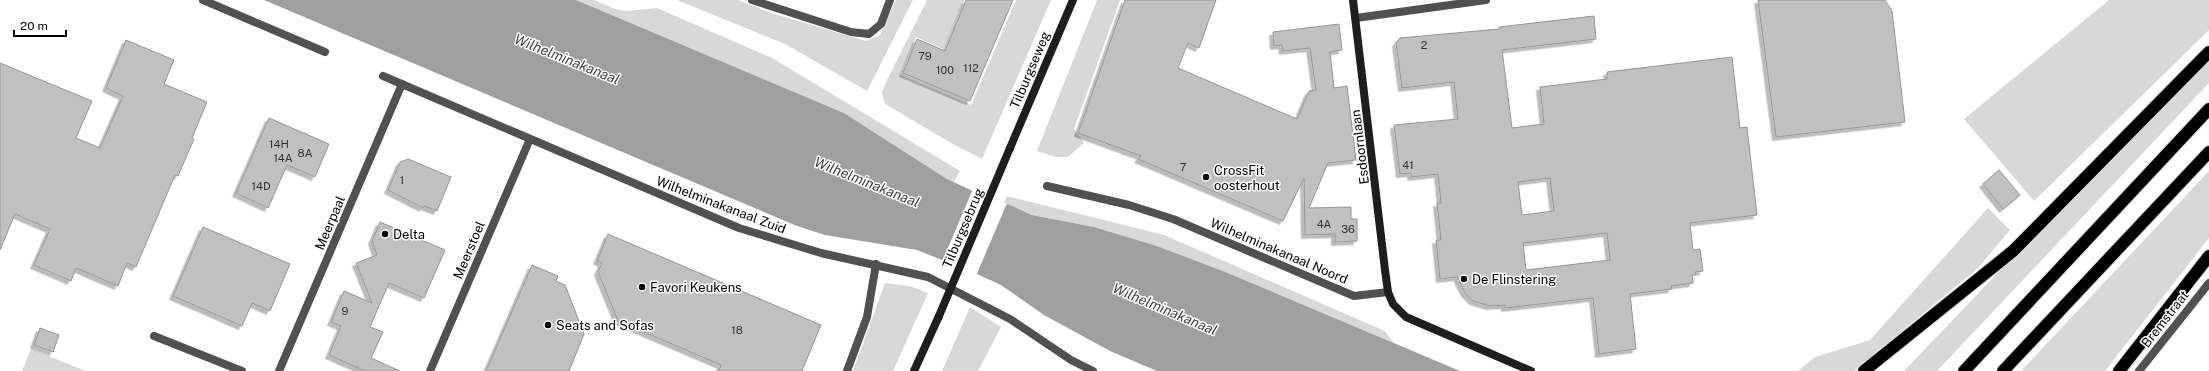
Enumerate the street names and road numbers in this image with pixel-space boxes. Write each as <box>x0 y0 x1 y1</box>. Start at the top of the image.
street label: Tilburgseweg <box>1007 29 1053 111</box>
street label: Esdoornlaan <box>1348 109 1372 185</box>
street label: Wilhelminakanaal Zuid <box>654 173 788 237</box>
street label: Tilburgsebrug <box>939 186 987 270</box>
street label: Meerpaal <box>312 194 348 252</box>
street label: Wilhelminakanaal Noord <box>1208 215 1350 287</box>
street label: Meerstoel <box>450 219 488 281</box>
street label: Bremstraat <box>2138 288 2192 350</box>

